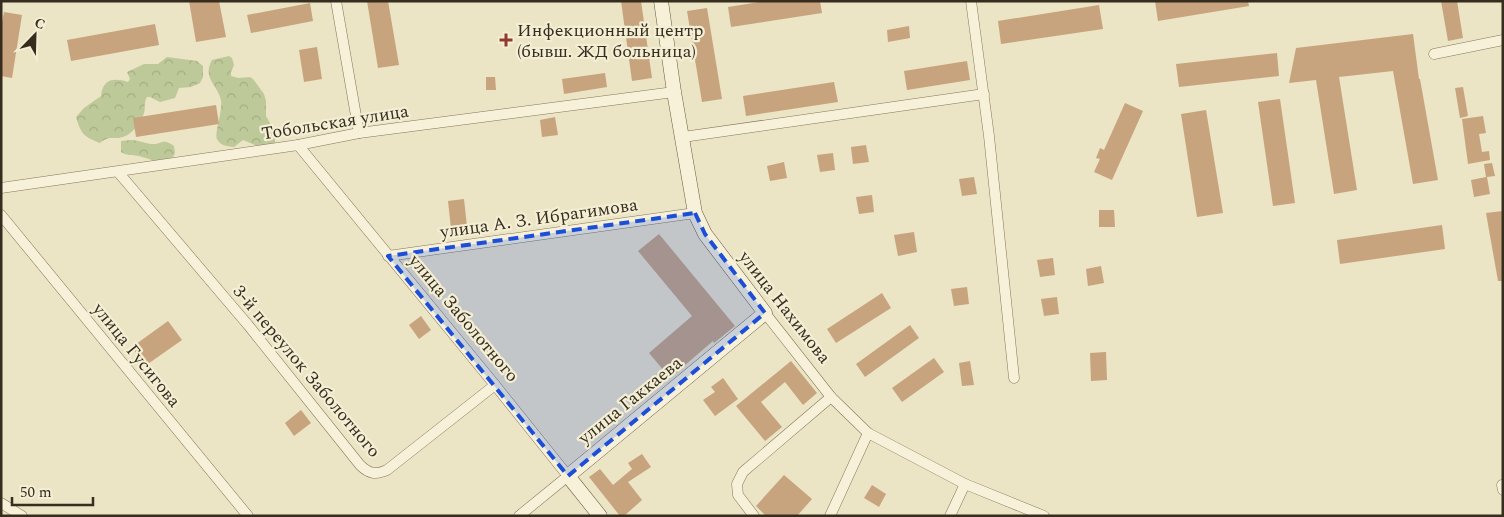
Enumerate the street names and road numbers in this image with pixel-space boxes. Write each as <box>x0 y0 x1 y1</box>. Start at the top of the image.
street label: Тобольская улица <box>259 97 411 147</box>
street label: улица А. З. Ибрагимова <box>437 191 640 246</box>
street label: улица Нахимова <box>731 244 837 370</box>
street label: улица Заболотного <box>401 248 525 388</box>
street label: 3-й переулок Заболотного <box>226 279 387 464</box>
street label: улица Гусигова <box>85 296 187 414</box>
street label: улица Гаккаева <box>572 350 688 452</box>

